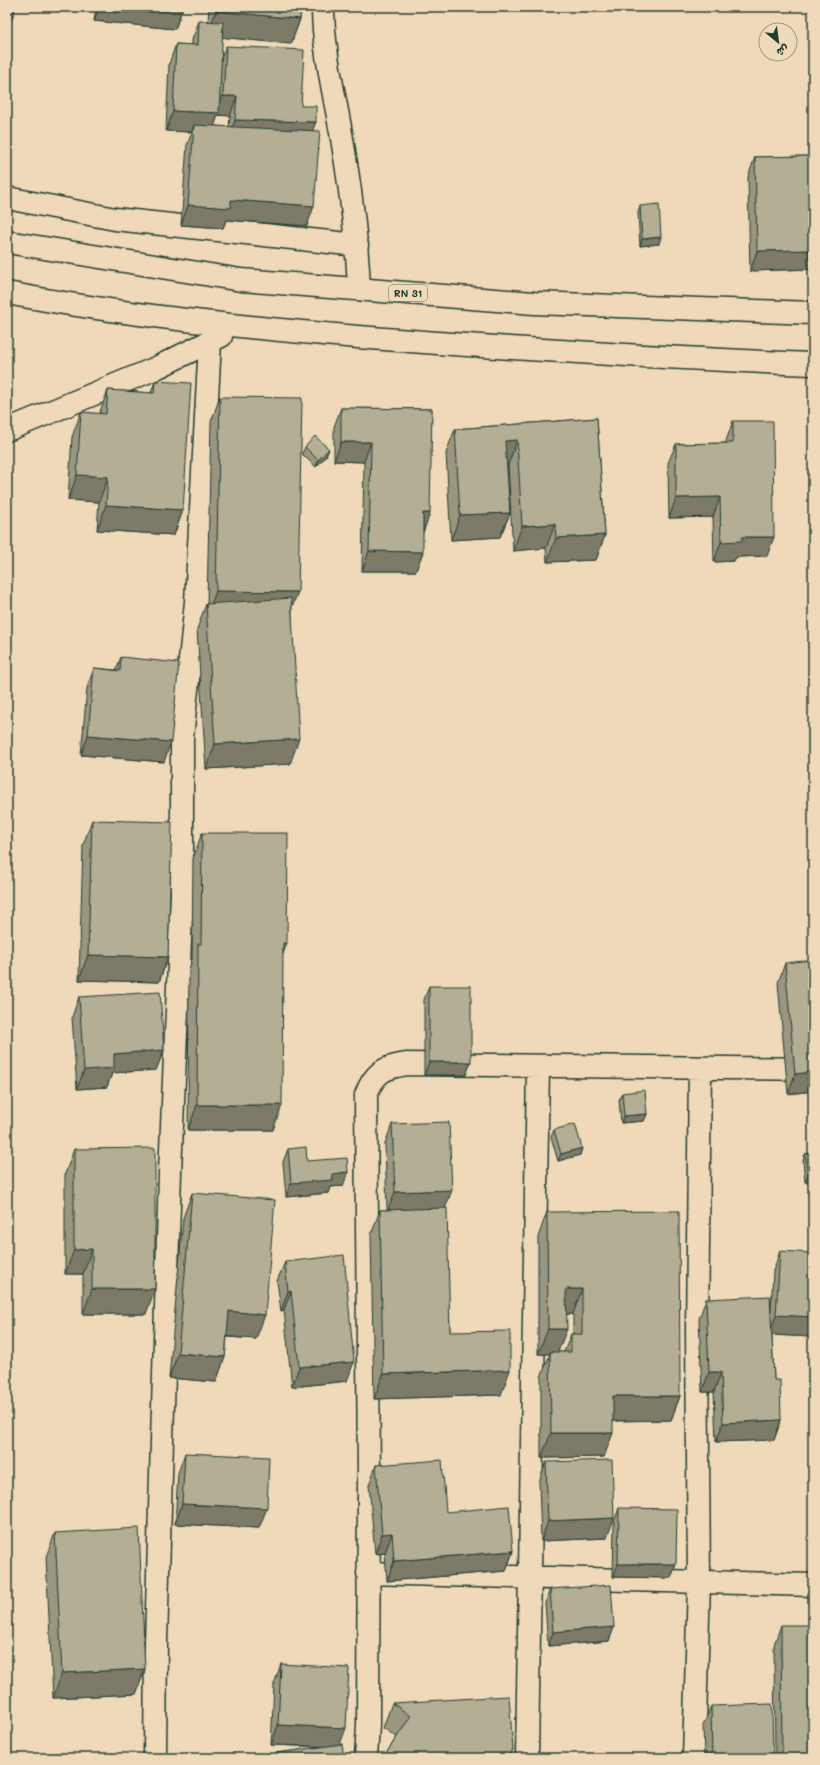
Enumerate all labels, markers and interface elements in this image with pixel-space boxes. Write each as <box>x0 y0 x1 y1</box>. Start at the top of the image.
north arrow <box>758 22 798 62</box>
text: ش <box>774 42 792 61</box>
road number: RN 31 <box>389 285 427 301</box>

